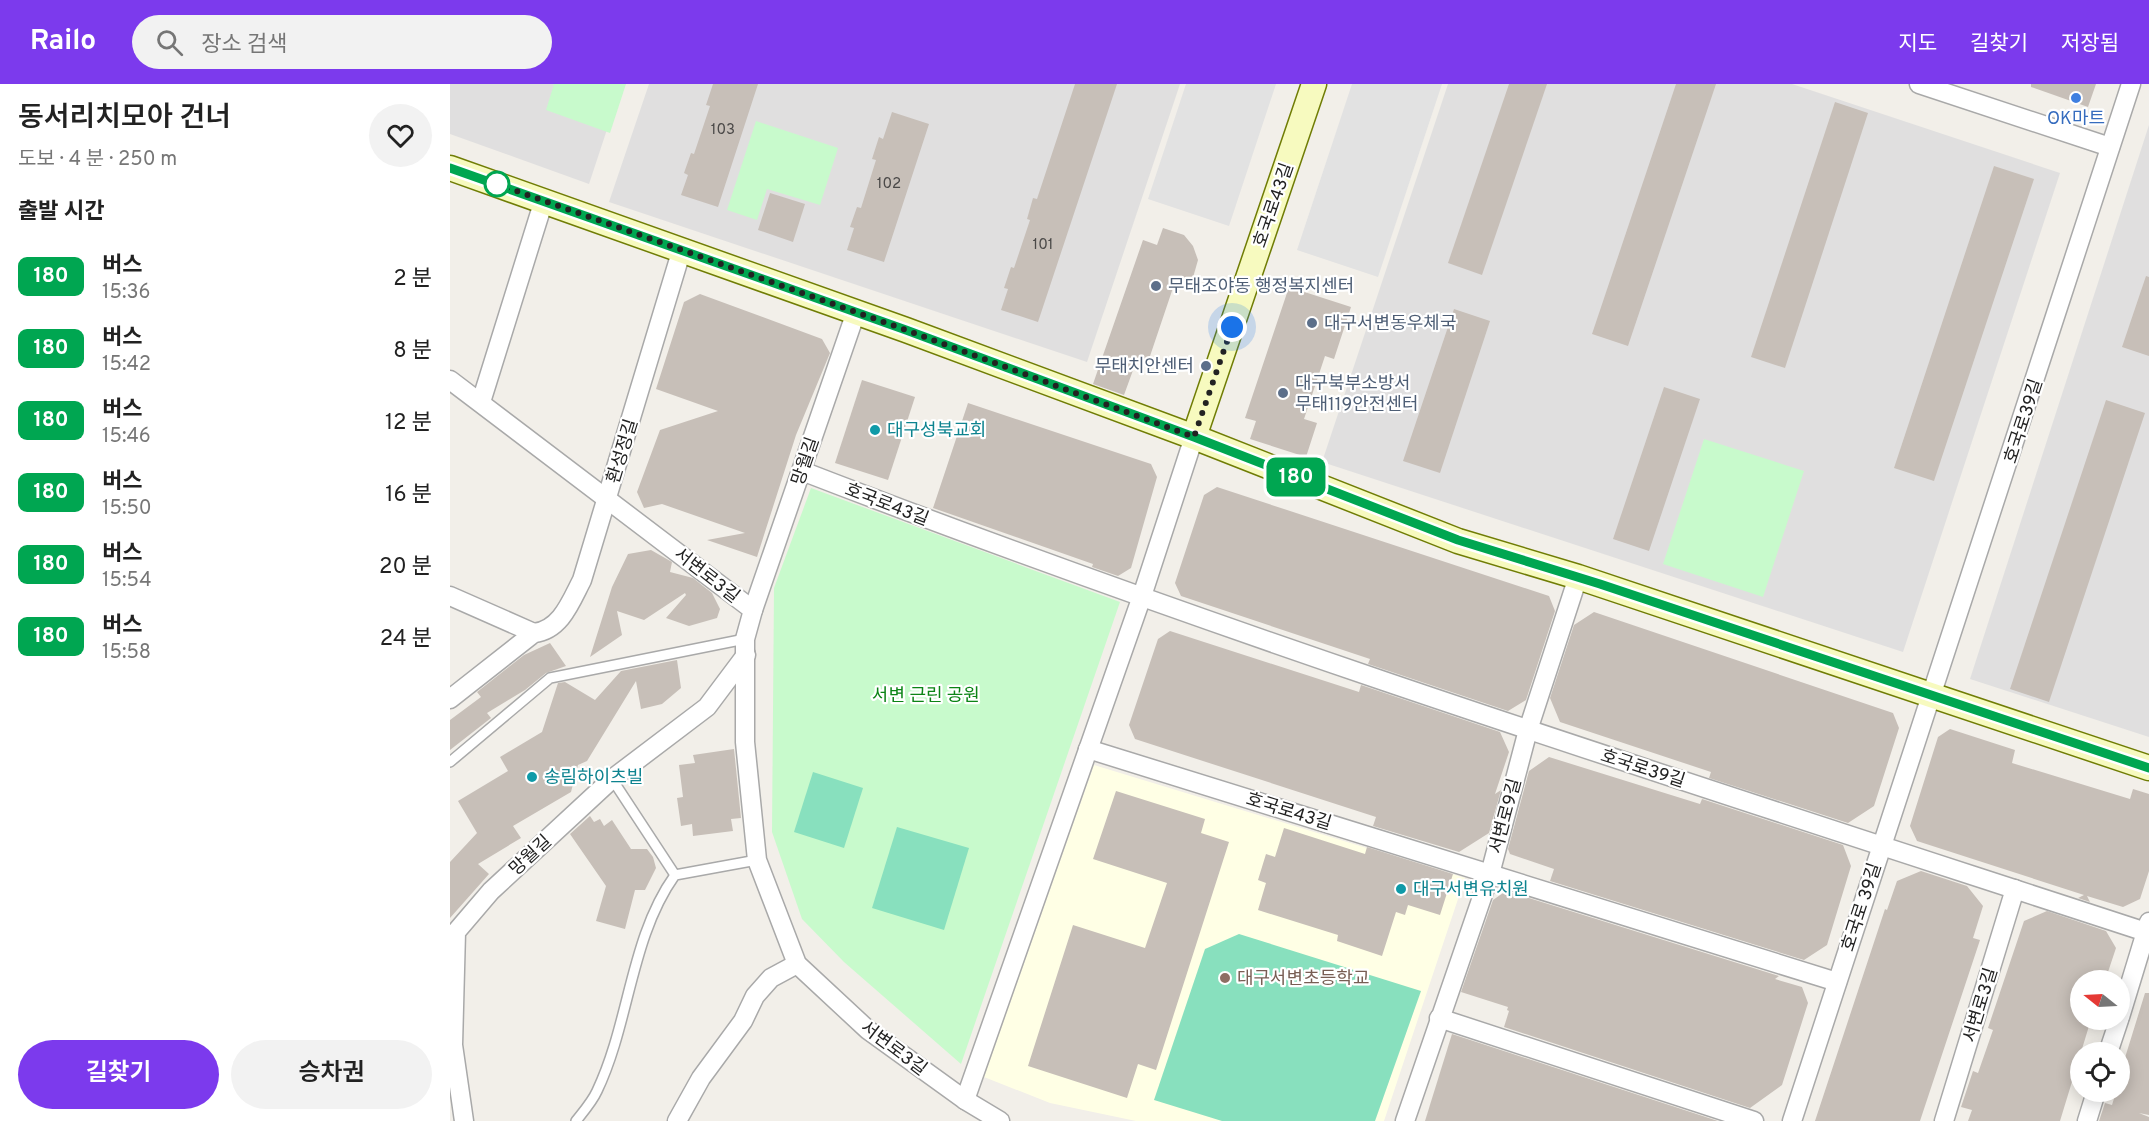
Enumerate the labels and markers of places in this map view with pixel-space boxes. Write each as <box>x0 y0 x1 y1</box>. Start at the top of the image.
marker: OK마트 <box>2069 91 2083 105</box>
place label: OK마트 <box>2047 108 2105 131</box>
unlabelled marker <box>484 171 510 197</box>
place label: 무태조야동 행정복지센터 <box>1168 276 1354 299</box>
marker: 무태조야동 행정복지센터 <box>1149 279 1163 293</box>
place label: 대구서변동우체국 <box>1324 313 1456 336</box>
marker: 대구서변동우체국 <box>1305 316 1319 330</box>
place label: 무태치안센터 <box>1095 356 1194 379</box>
marker: 무태치안센터 <box>1199 359 1213 373</box>
place label: 대구북부소방서 무태119안전센터 <box>1295 373 1419 417</box>
marker: 대구북부소방서 무태119안전센터 <box>1276 386 1290 400</box>
place label: 대구성북교회 <box>887 420 986 443</box>
marker: 대구성북교회 <box>868 423 882 437</box>
place label: 송림하이츠빌 <box>544 767 643 790</box>
marker: 송림하이츠빌 <box>525 770 539 784</box>
place label: 대구서변유치원 <box>1413 879 1529 902</box>
marker: 대구서변유치원 <box>1394 882 1408 896</box>
place label: 대구서변초등학교 <box>1237 968 1369 991</box>
marker: 대구서변초등학교 <box>1218 971 1232 985</box>

